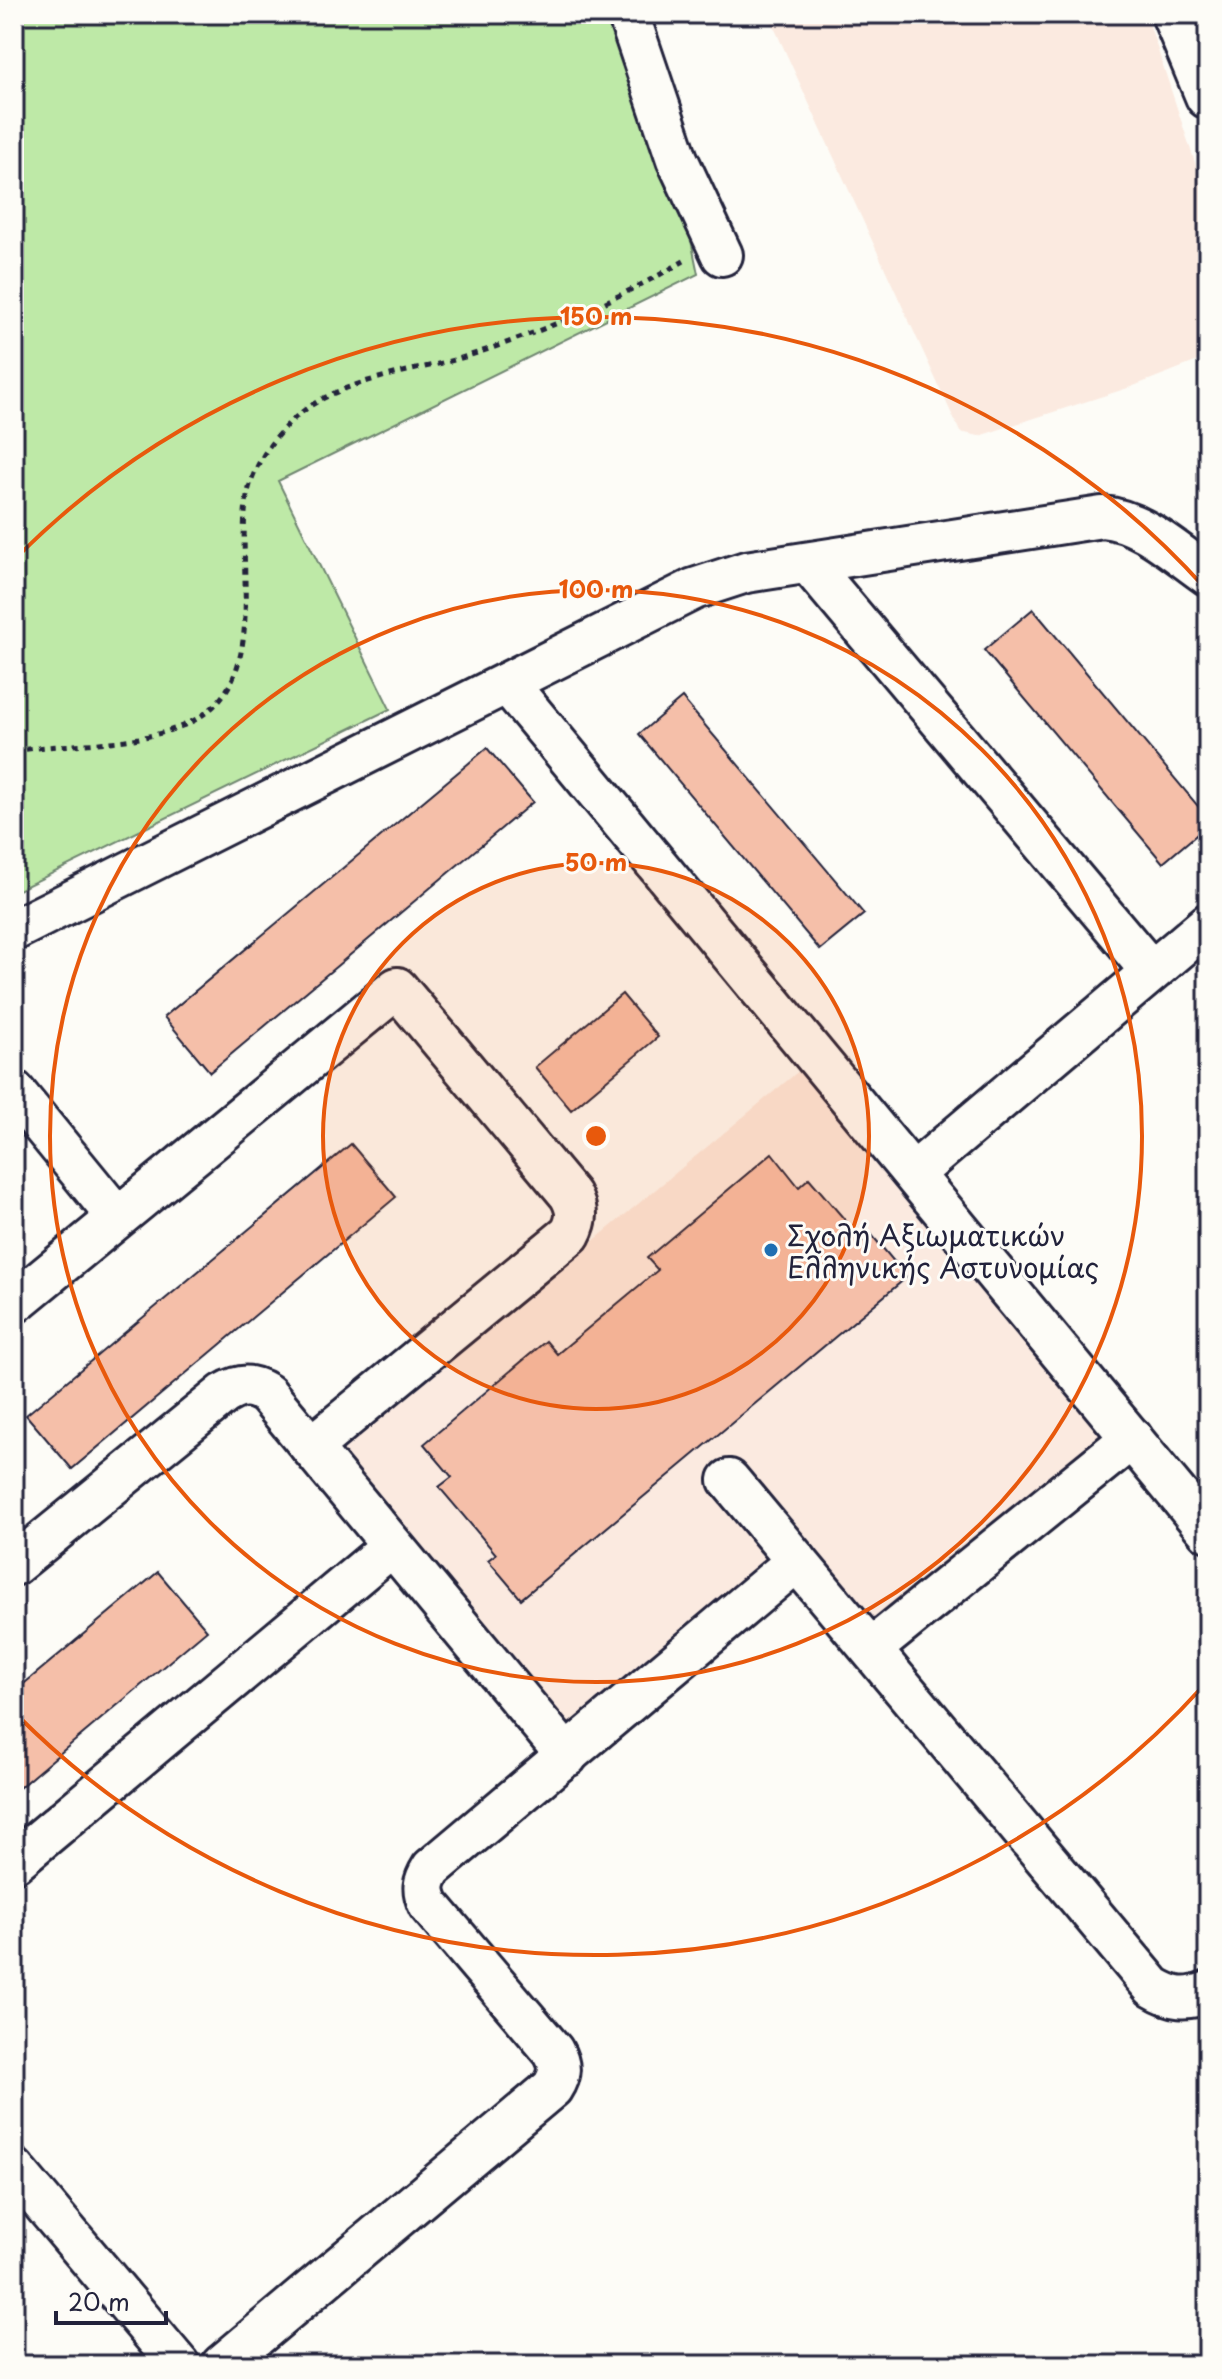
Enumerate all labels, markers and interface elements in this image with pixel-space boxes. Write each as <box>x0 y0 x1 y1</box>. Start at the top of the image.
text: 150 m <box>560 297 632 333</box>
text: 100 m <box>559 570 633 606</box>
text: 50 m <box>565 843 627 879</box>
centre of rings <box>582 1122 610 1150</box>
place label: Σχολή Αξιωματικών Ελληνικής Αστυνομίας <box>787 1213 1099 1288</box>
marker: Σχολή Αξιωματικών Ελληνικής Αστυνομίας <box>762 1241 780 1259</box>
scale bar <box>56 2275 166 2325</box>
text: 20 m <box>68 2283 130 2319</box>

